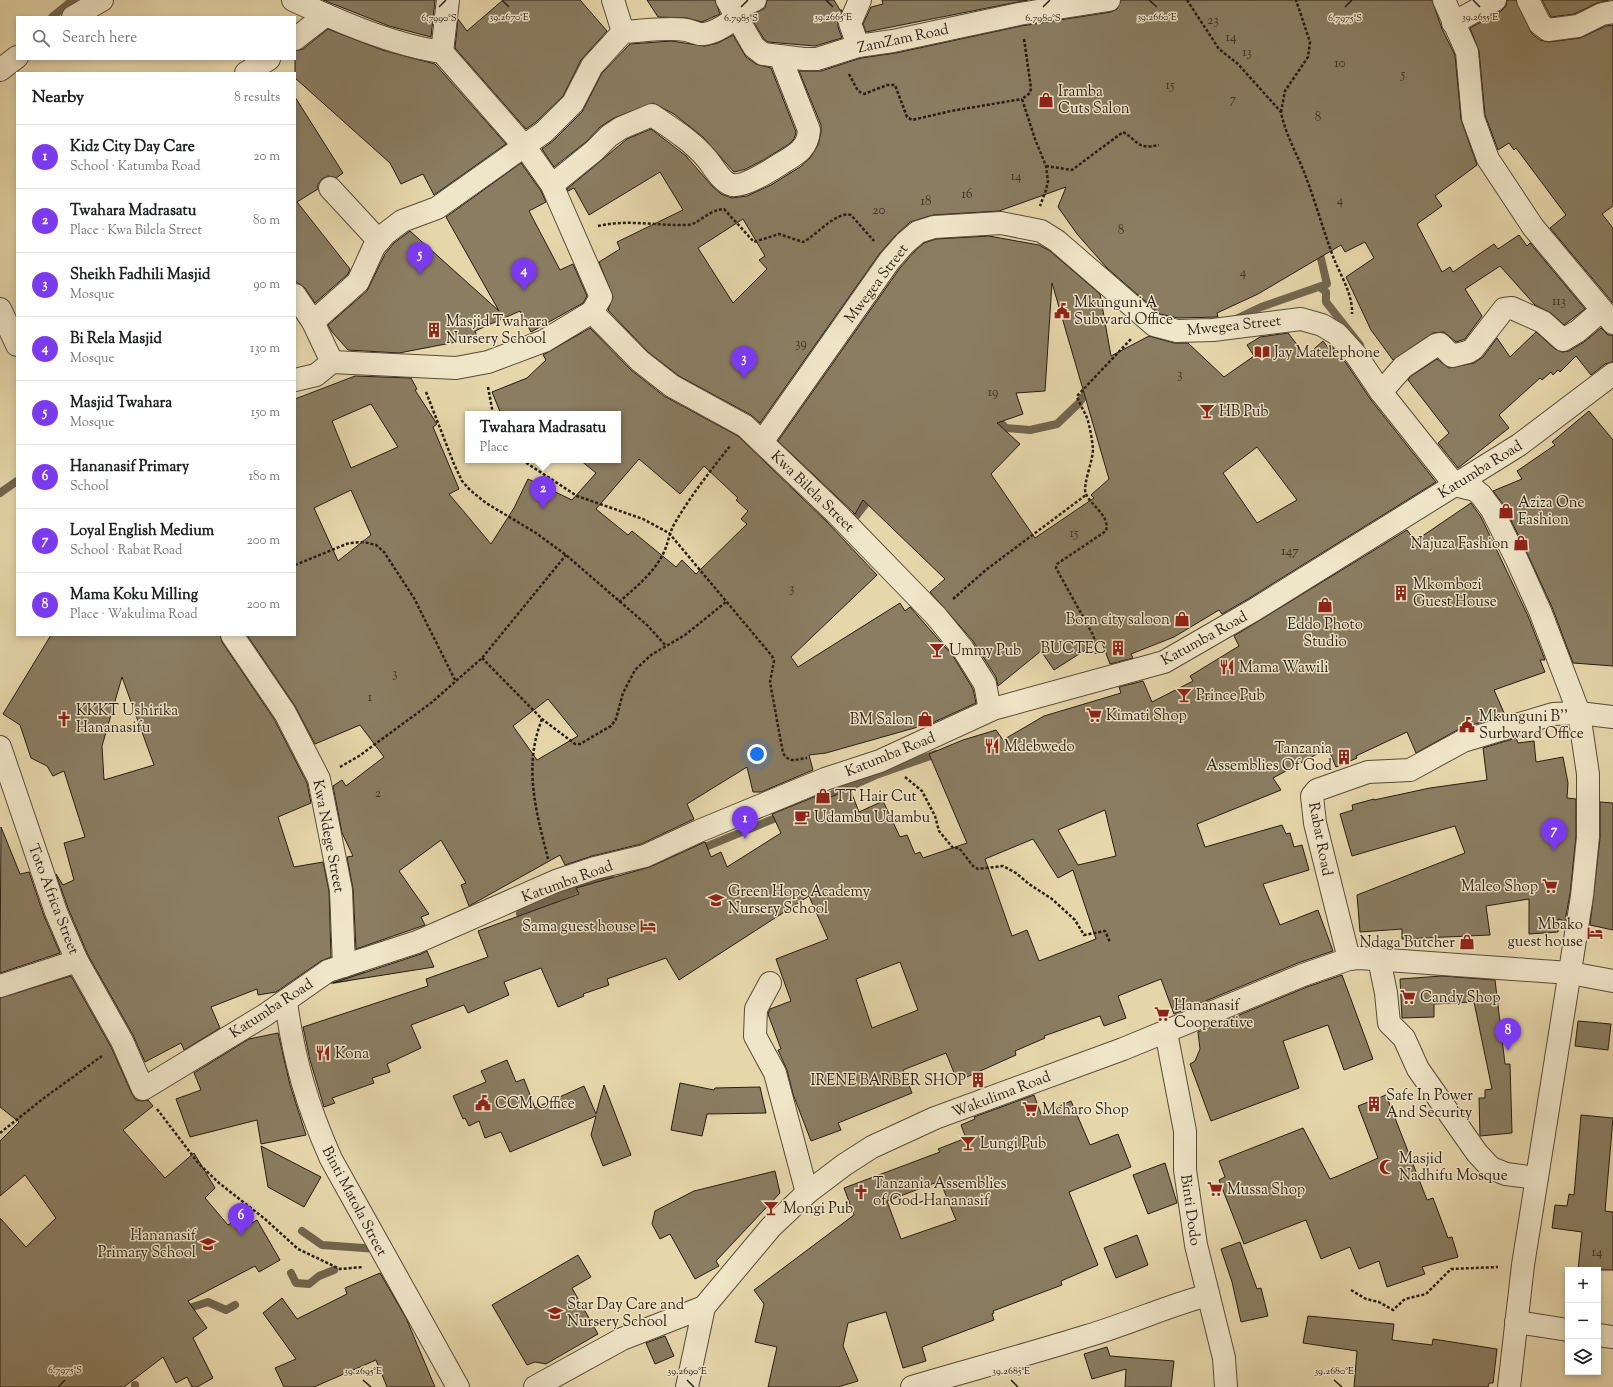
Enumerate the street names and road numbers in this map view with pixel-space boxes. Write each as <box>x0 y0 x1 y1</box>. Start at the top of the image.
street label: ZamZam Road <box>856 19 951 59</box>
street label: Mwegea Street <box>840 240 914 328</box>
street label: Mwegea Street <box>1186 311 1282 342</box>
street label: Katumba Road <box>1435 436 1527 505</box>
street label: Kwa Bilela Street <box>765 447 858 538</box>
street label: Katumba Road <box>1158 607 1252 672</box>
street label: Katumba Road <box>842 728 939 783</box>
street label: Kwa Ndege Street <box>306 778 349 895</box>
street label: Rabat Road <box>1302 801 1337 878</box>
street label: Toto Africa Street <box>22 841 83 958</box>
street label: Katumba Road <box>519 856 617 909</box>
street label: Katumba Road <box>226 974 318 1044</box>
street label: Wakulima Road <box>949 1067 1054 1124</box>
street label: Binti Matola Street <box>316 1143 392 1260</box>
street label: Binti Dodo <box>1174 1173 1205 1247</box>

